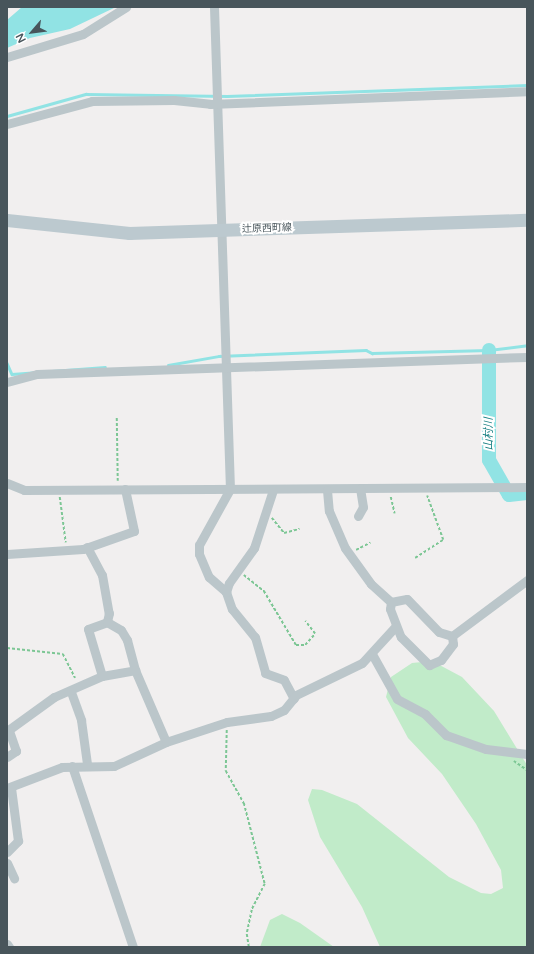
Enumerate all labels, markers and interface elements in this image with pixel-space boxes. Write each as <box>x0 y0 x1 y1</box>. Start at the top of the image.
north arrow <box>12 12 52 52</box>
text: N <box>13 31 29 45</box>
street label: 辻原西町線 <box>242 222 292 236</box>
water label: 山村川 <box>482 418 496 450</box>

